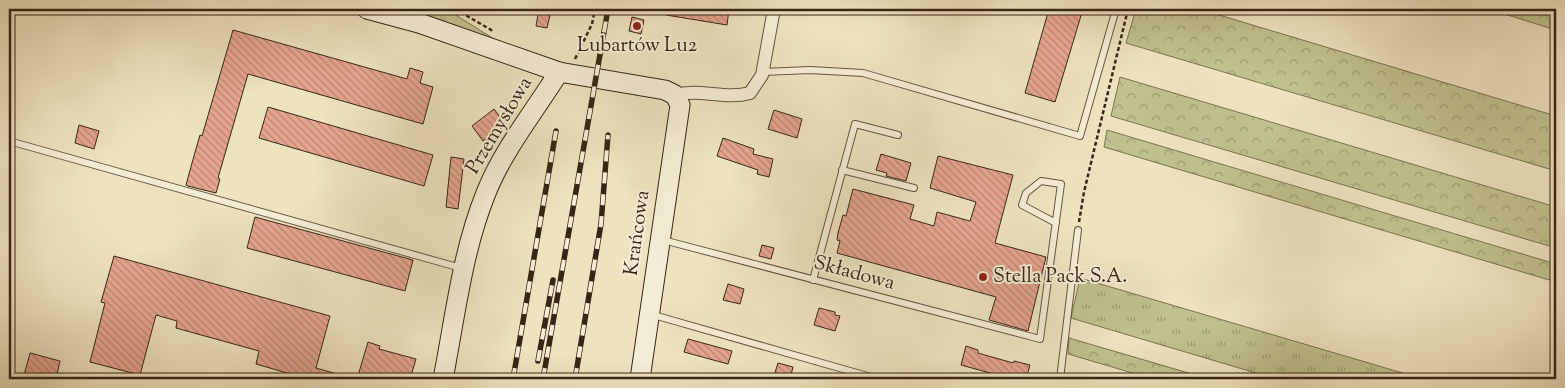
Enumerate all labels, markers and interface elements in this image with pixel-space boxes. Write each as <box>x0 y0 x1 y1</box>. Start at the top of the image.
marker: Lubartów Lu2 <box>631 20 643 32</box>
place label: Lubartów Lu2 <box>577 32 697 61</box>
street label: Przemysłowa <box>459 72 541 180</box>
street label: Krańcowa <box>618 188 658 278</box>
street label: Składowa <box>810 249 898 299</box>
place label: Stella Pack S.A. <box>993 263 1127 292</box>
marker: Stella Pack S.A. <box>977 271 989 283</box>

